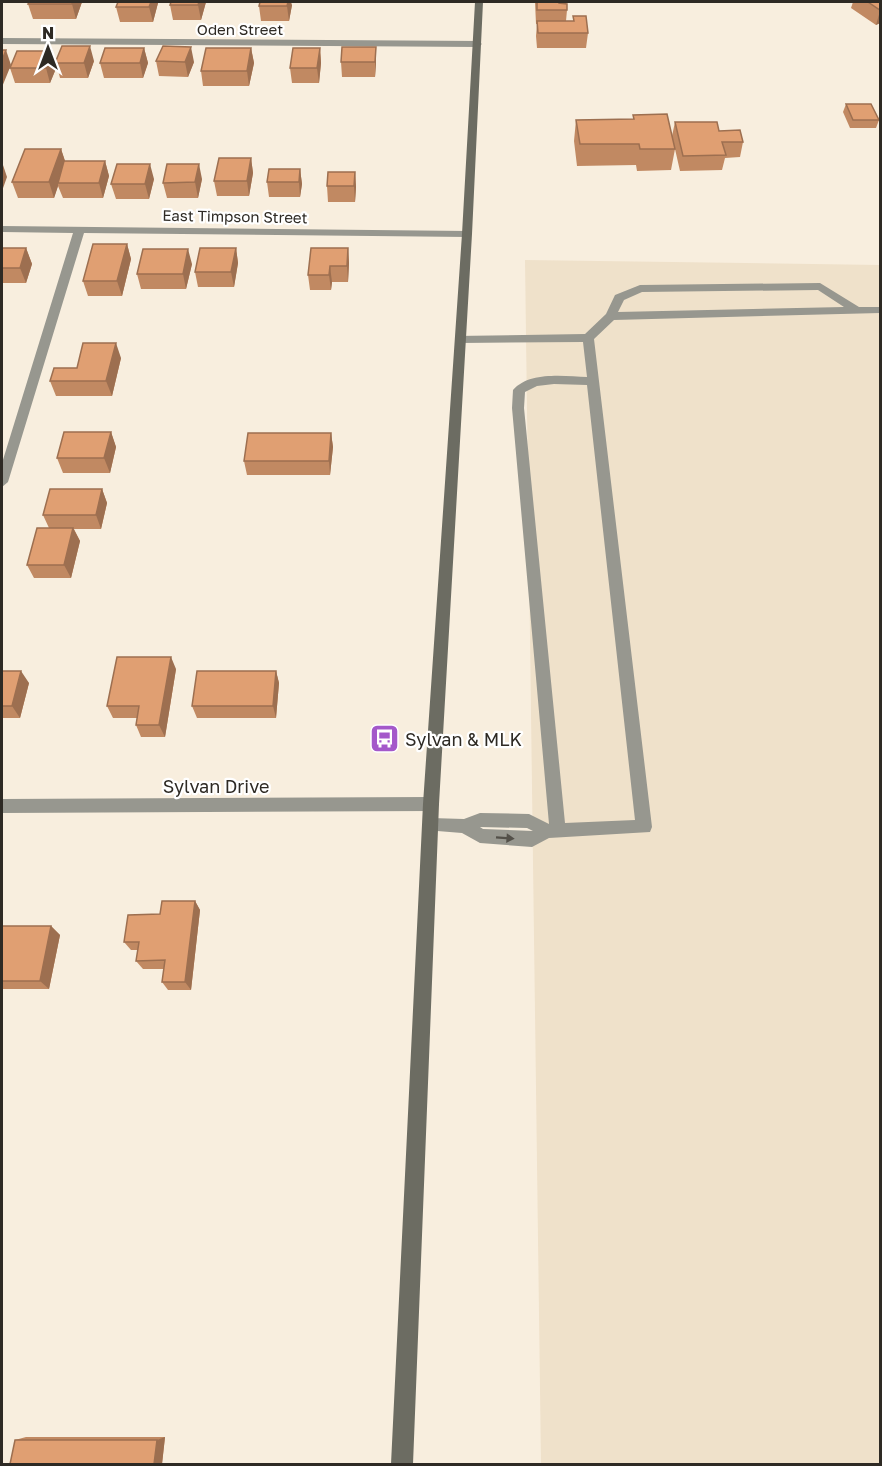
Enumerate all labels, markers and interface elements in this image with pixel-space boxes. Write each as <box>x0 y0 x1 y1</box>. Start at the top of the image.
north arrow <box>18 18 78 78</box>
street label: Oden Street <box>197 20 283 38</box>
text: N <box>42 23 54 43</box>
street label: East Timpson Street <box>162 206 308 226</box>
bus stop icon: Sylvan & MLK <box>368 723 400 755</box>
place label: Sylvan & MLK <box>405 728 522 750</box>
street label: Sylvan Drive <box>163 775 269 797</box>
one-way arrow <box>495 833 514 843</box>

